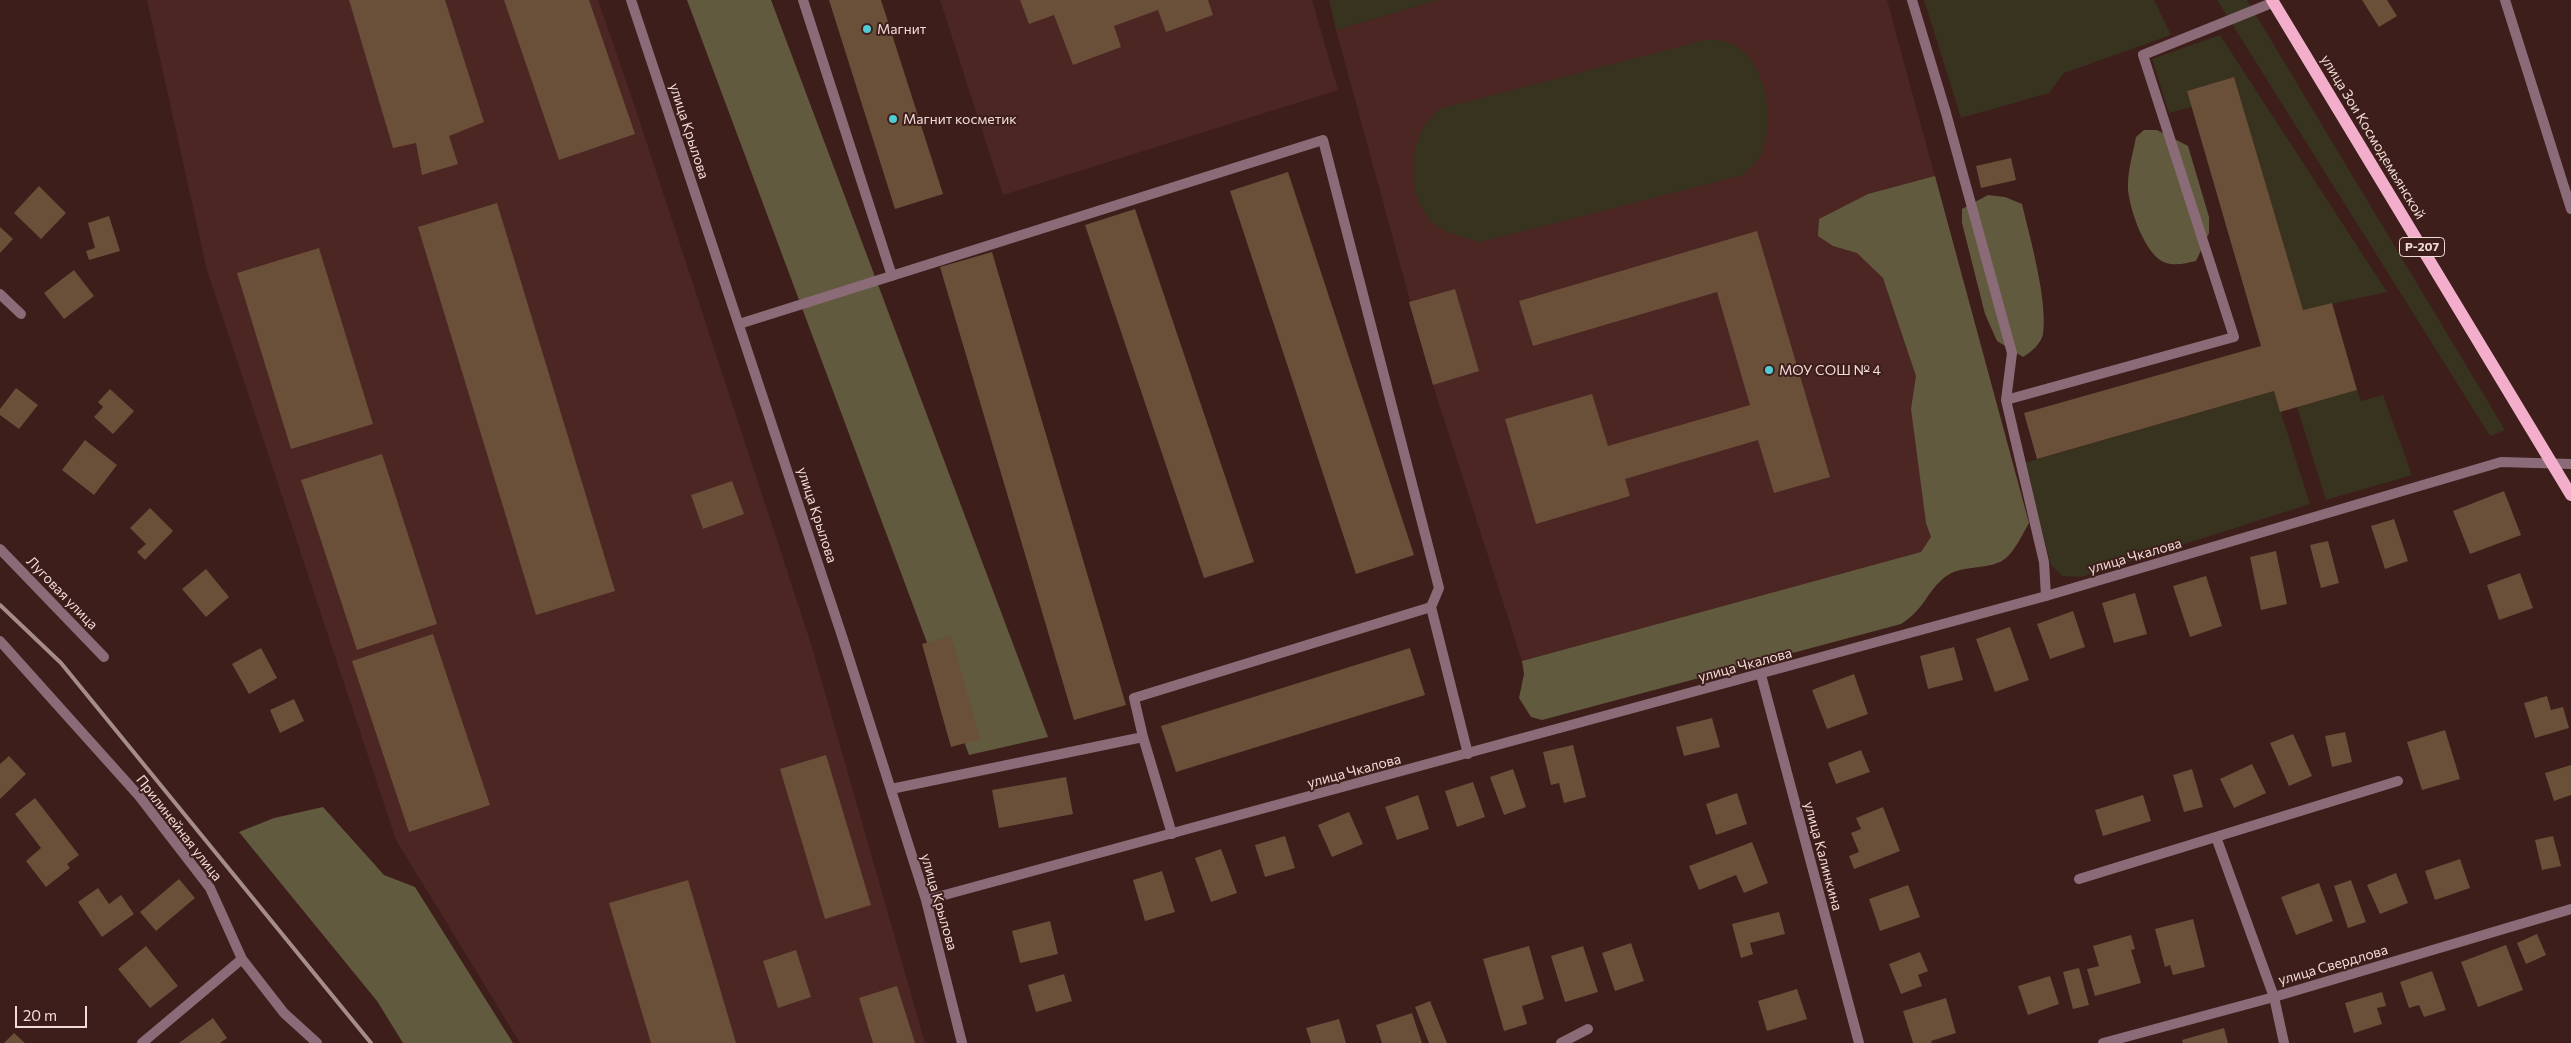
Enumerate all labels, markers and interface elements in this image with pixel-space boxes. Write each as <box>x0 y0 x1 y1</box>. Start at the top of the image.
place label: Магнит <box>877 21 926 37</box>
marker: Магнит <box>861 23 873 35</box>
street label: улица Зои Космодемьянской <box>2317 52 2429 222</box>
street label: улица Крылова <box>666 81 712 181</box>
place label: Магнит косметик <box>903 111 1017 127</box>
marker: Магнит косметик <box>887 113 899 125</box>
road number: Р-207 <box>2400 238 2444 256</box>
place label: МОУ СОШ № 4 <box>1779 362 1881 378</box>
marker: МОУ СОШ № 4 <box>1763 364 1775 376</box>
street label: улица Крылова <box>794 465 840 565</box>
street label: улица Чкалова <box>2086 535 2184 577</box>
street label: Луговая улица <box>23 553 101 633</box>
street label: улица Чкалова <box>1696 644 1794 686</box>
street label: улица Чкалова <box>1305 750 1403 792</box>
street label: Прилинейная улица <box>132 772 226 884</box>
street label: улица Калинкина <box>1800 800 1846 912</box>
street label: улица Крылова <box>917 852 961 952</box>
street label: улица Свердлова <box>2276 941 2390 989</box>
scale bar <box>18 996 90 1028</box>
text: 20 m <box>23 1006 57 1024</box>

